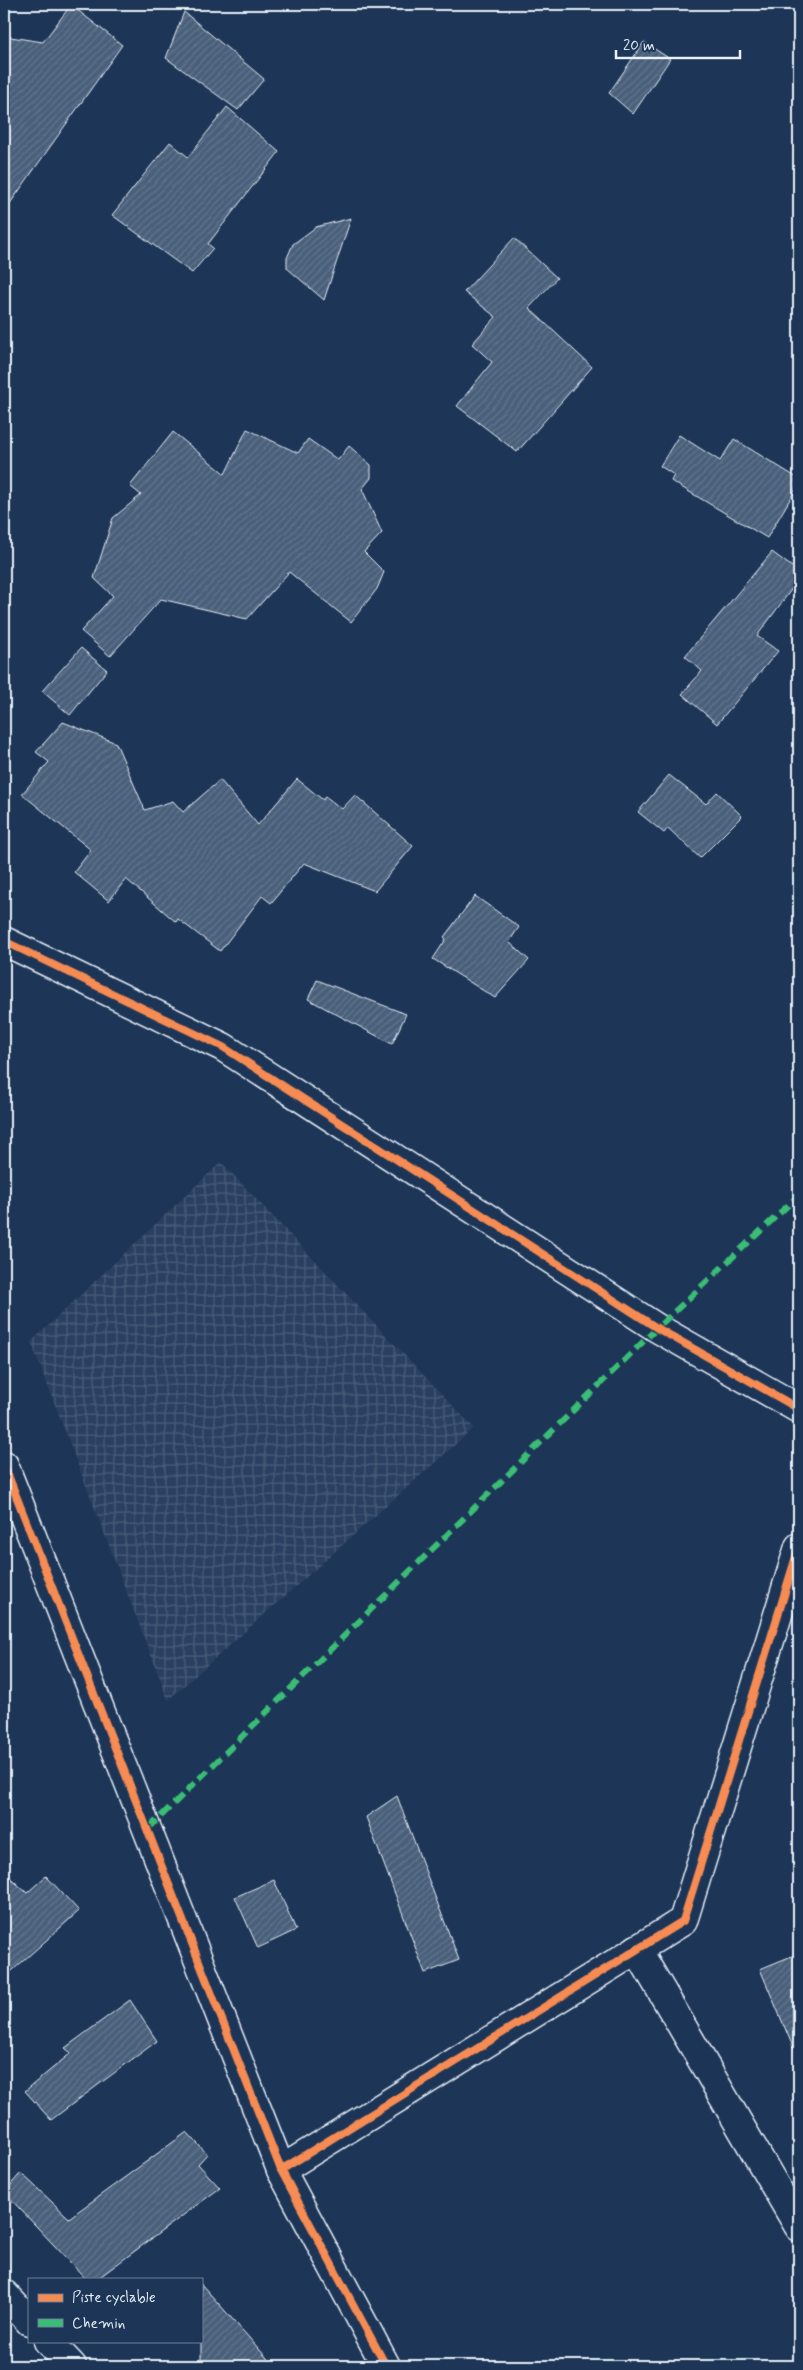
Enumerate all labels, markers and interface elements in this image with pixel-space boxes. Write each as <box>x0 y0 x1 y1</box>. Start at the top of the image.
scale bar <box>616 28 739 60</box>
text: 20 m <box>623 36 655 56</box>
legend <box>28 2278 202 2342</box>
text: Piste cyclable <box>72 2288 156 2308</box>
text: Chemin <box>72 2314 125 2334</box>

